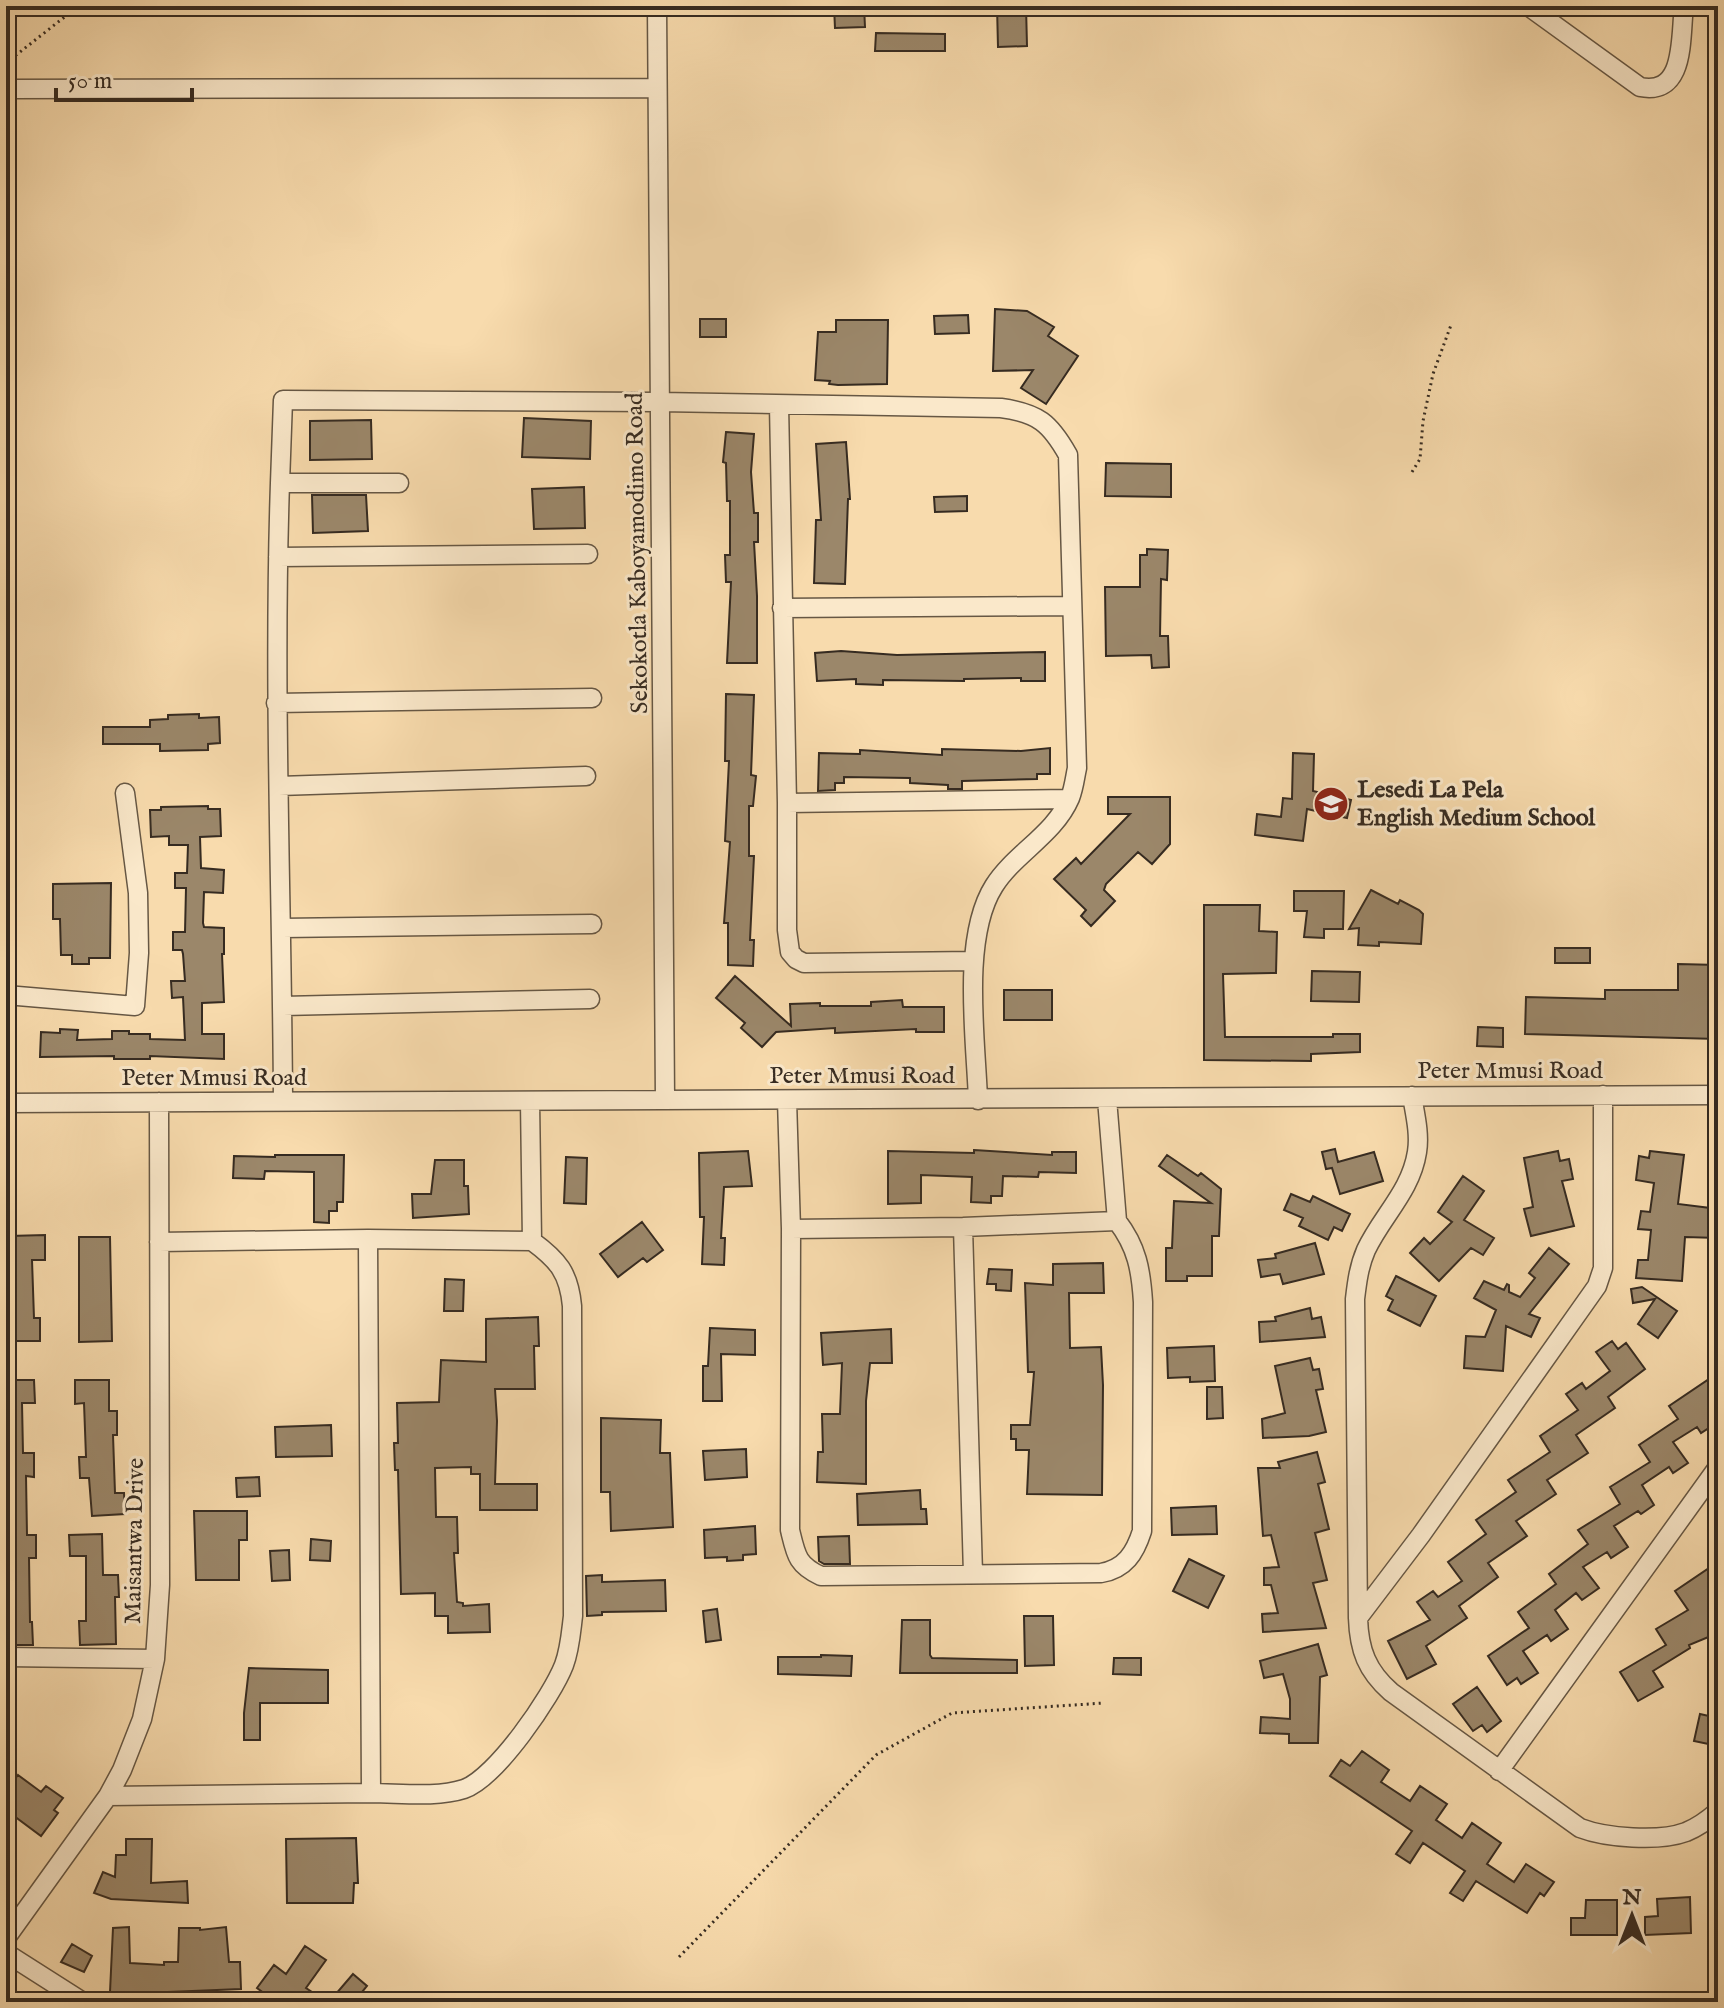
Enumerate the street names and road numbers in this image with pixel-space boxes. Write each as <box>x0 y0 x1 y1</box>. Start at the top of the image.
street label: Sekokotla Kaboyamodimo Road <box>620 392 656 714</box>
street label: Peter Mmusi Road <box>1417 1056 1603 1087</box>
street label: Peter Mmusi Road <box>769 1061 955 1092</box>
street label: Peter Mmusi Road <box>121 1063 307 1094</box>
street label: Maisantwa Drive <box>118 1458 152 1624</box>

